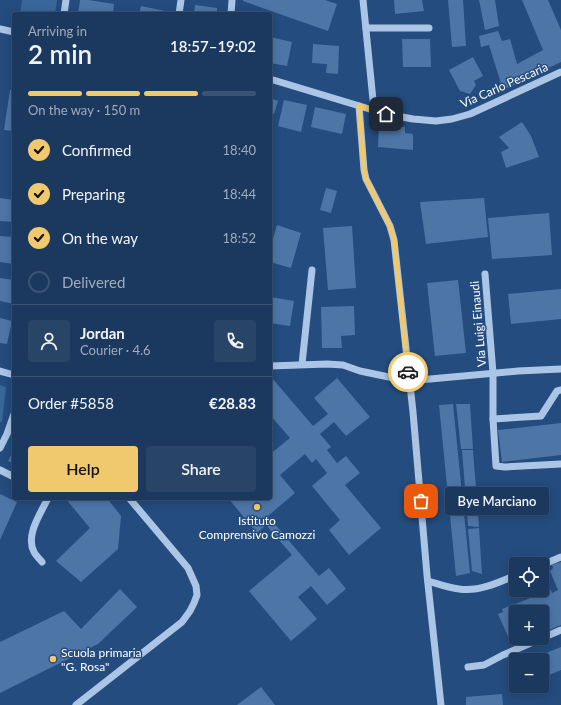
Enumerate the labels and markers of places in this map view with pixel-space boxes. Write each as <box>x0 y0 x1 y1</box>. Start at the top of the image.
pin <box>369 97 403 131</box>
pin <box>404 484 438 518</box>
callout: Bye Marciano <box>445 487 549 515</box>
marker: Istituto Comprensivo Camozzi <box>252 502 262 512</box>
place label: Istituto Comprensivo Camozzi <box>199 513 315 542</box>
place label: Scuola primaria "G. Rosa" <box>61 645 142 674</box>
marker: Scuola primaria "G. Rosa" <box>48 654 58 664</box>

